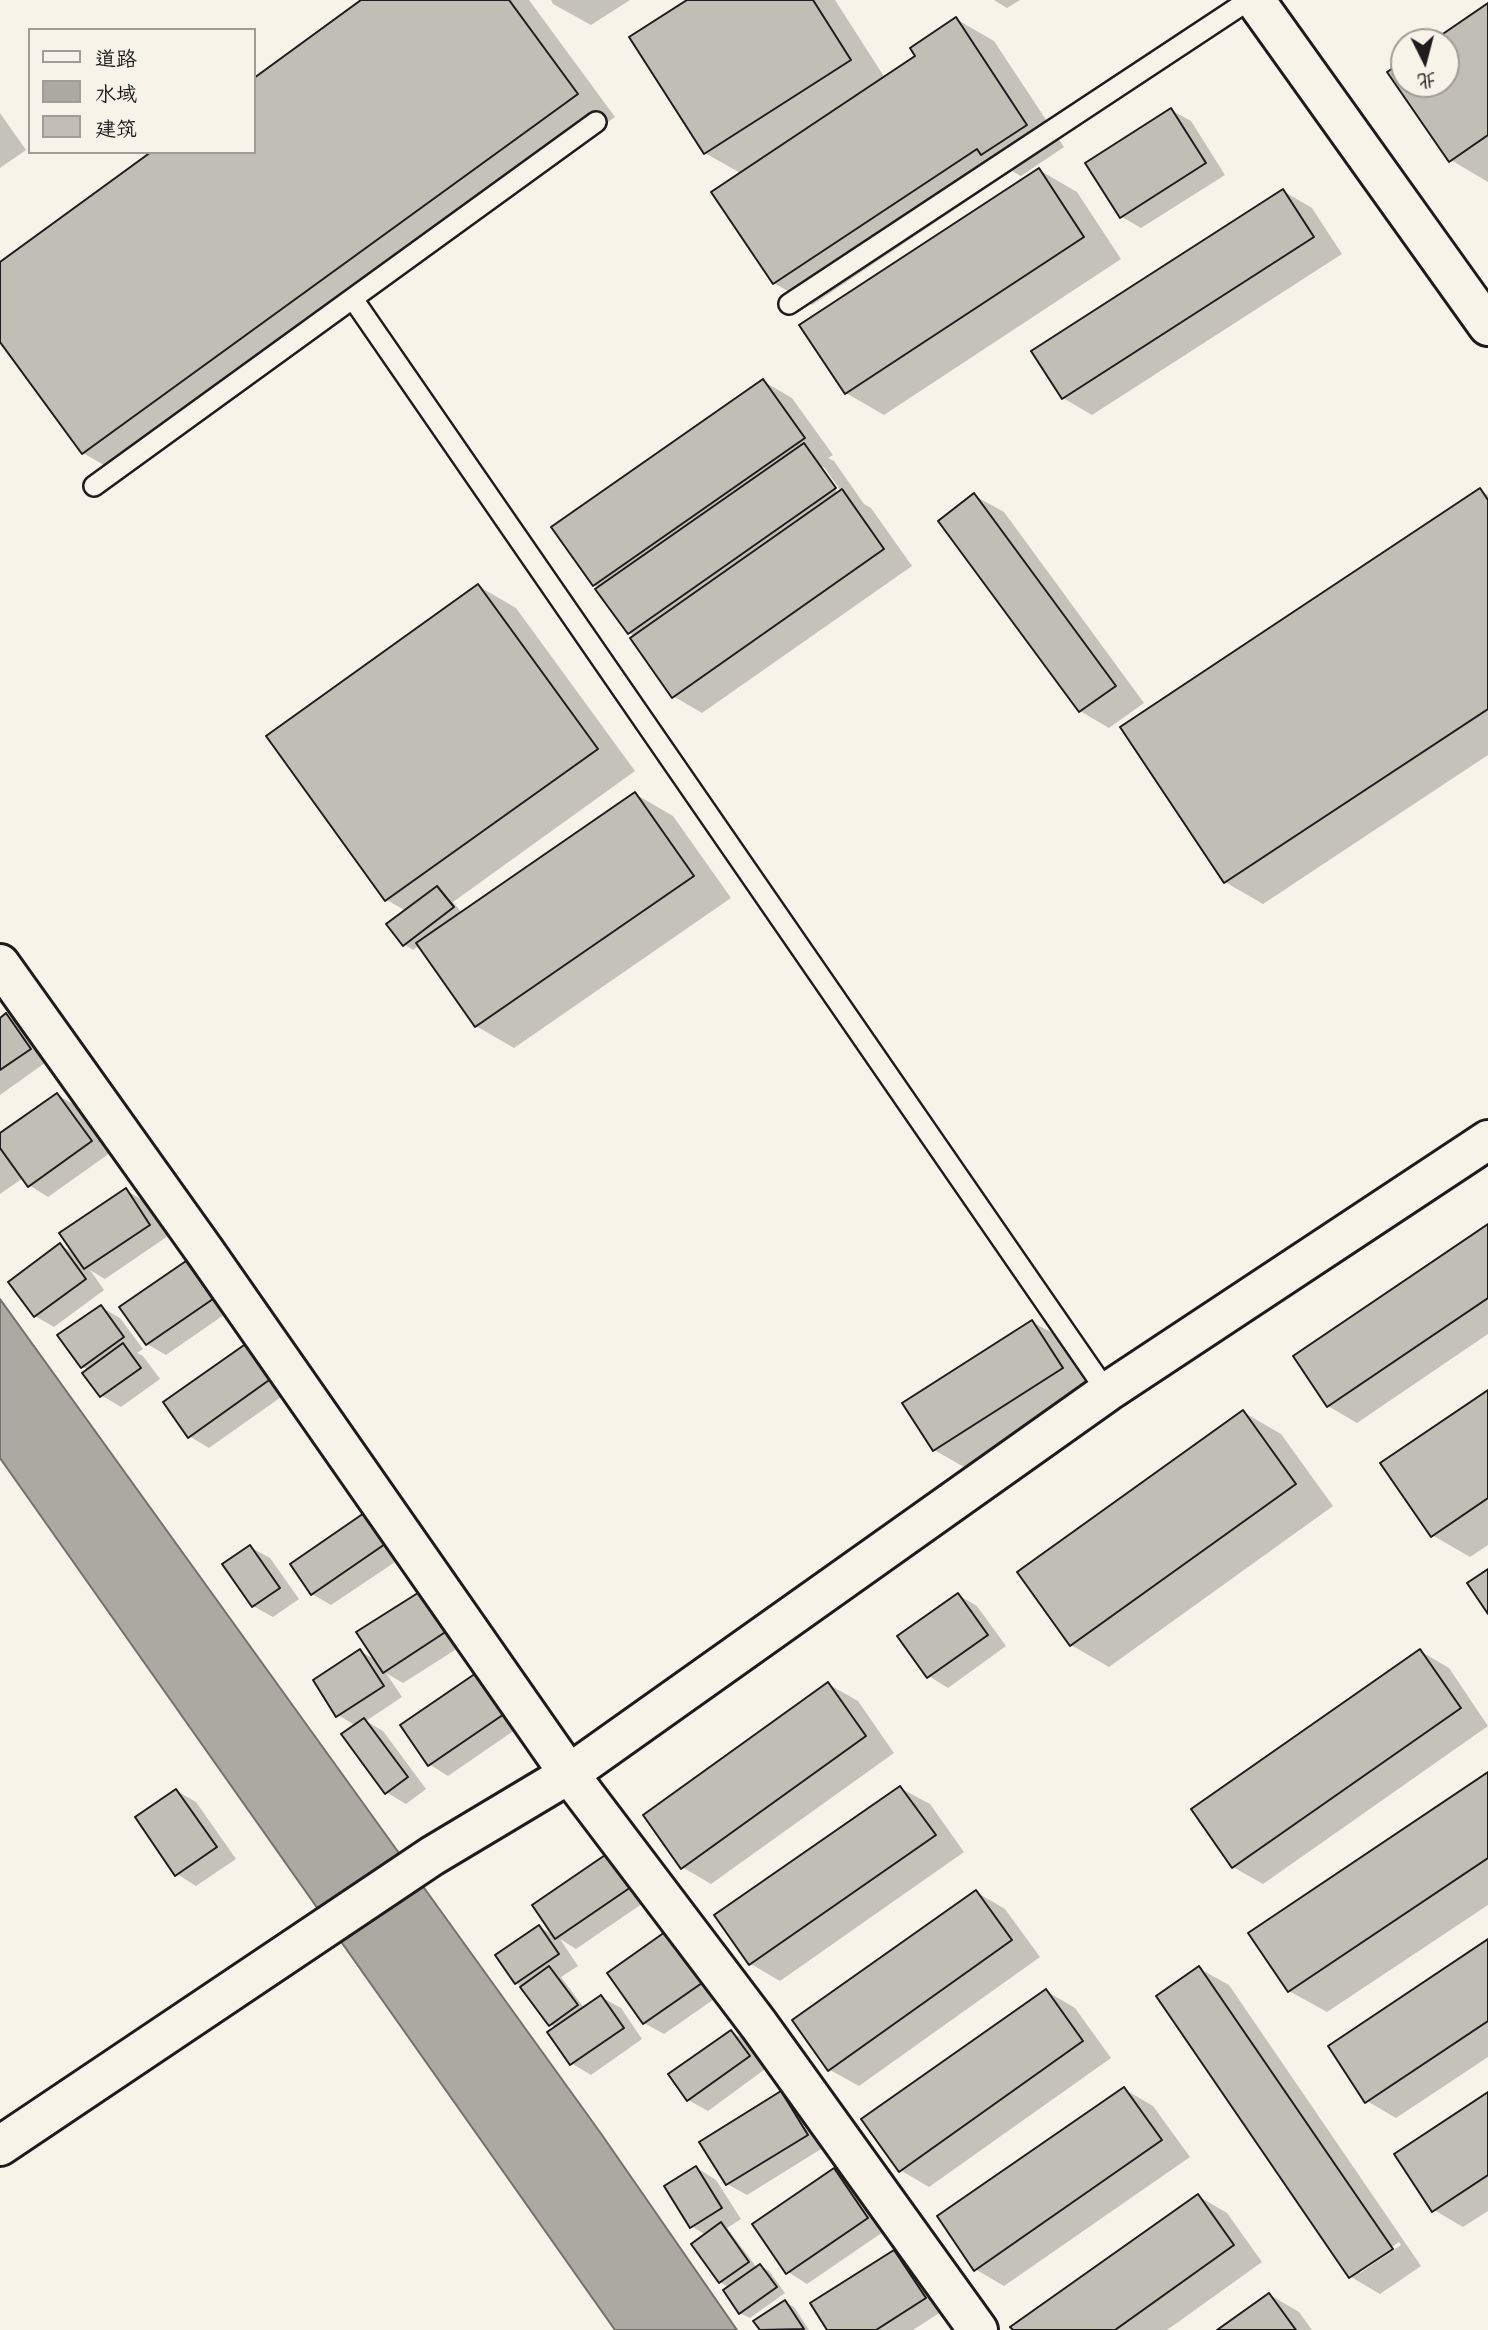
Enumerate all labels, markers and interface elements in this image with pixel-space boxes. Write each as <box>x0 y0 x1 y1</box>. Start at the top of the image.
legend <box>28 28 256 154</box>
north arrow <box>1390 28 1460 98</box>
text: 道路 <box>95 41 137 73</box>
text: 北 <box>1416 67 1438 97</box>
text: 水域 <box>95 76 137 108</box>
text: 建筑 <box>95 111 137 143</box>

